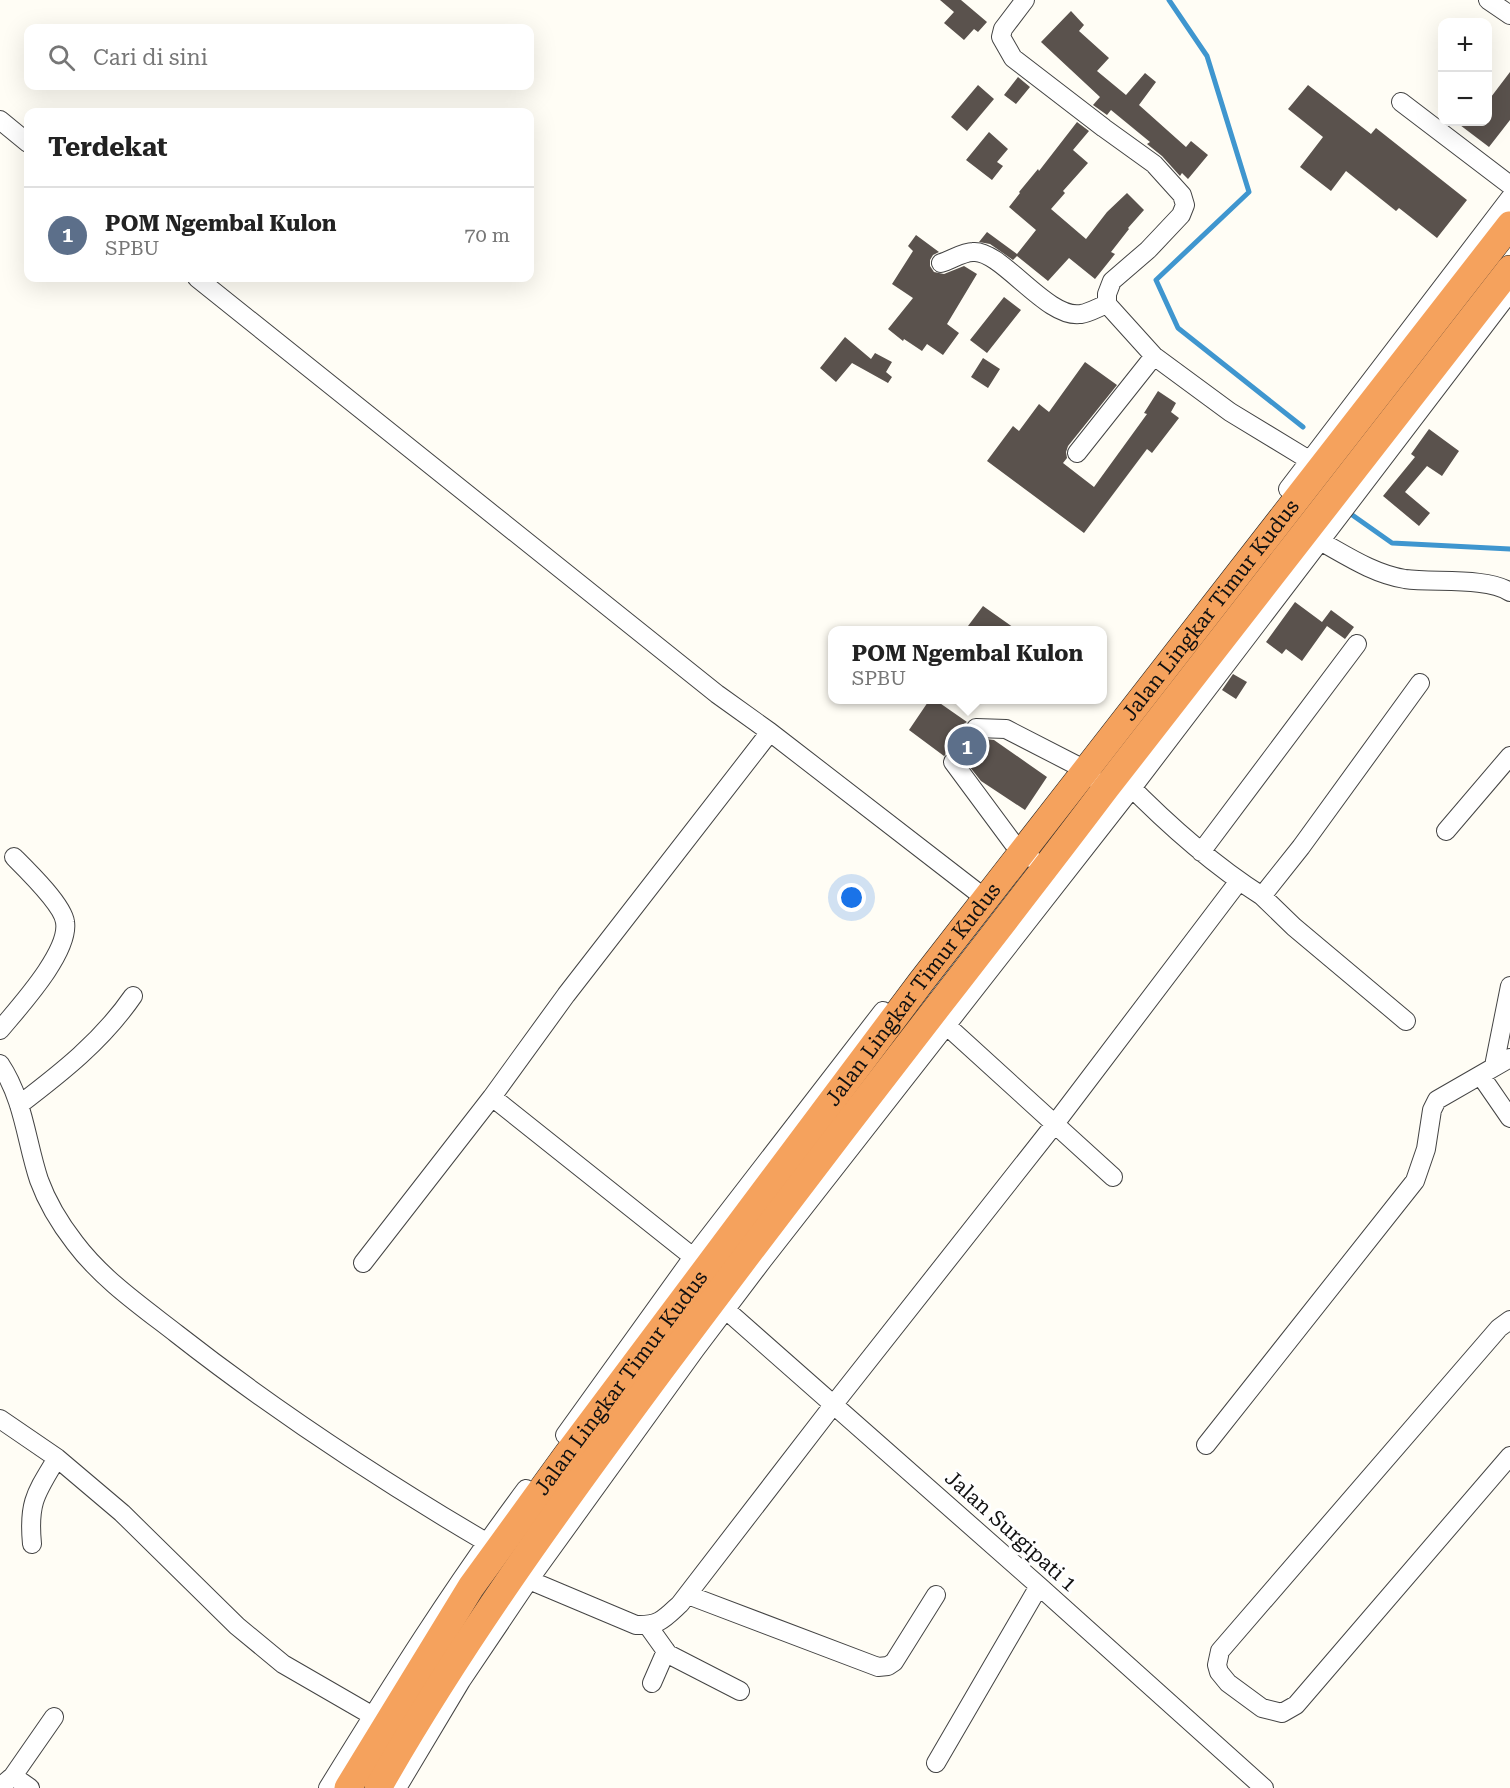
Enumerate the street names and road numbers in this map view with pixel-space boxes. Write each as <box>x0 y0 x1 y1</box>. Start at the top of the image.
street label: Jalan Lingkar Timur Kudus <box>1117 495 1304 725</box>
street label: Jalan Lingkar Timur Kudus <box>821 878 1006 1111</box>
street label: Jalan Lingkar Timur Kudus <box>530 1266 713 1500</box>
street label: Jalan Surgipati 1 <box>940 1466 1082 1596</box>

